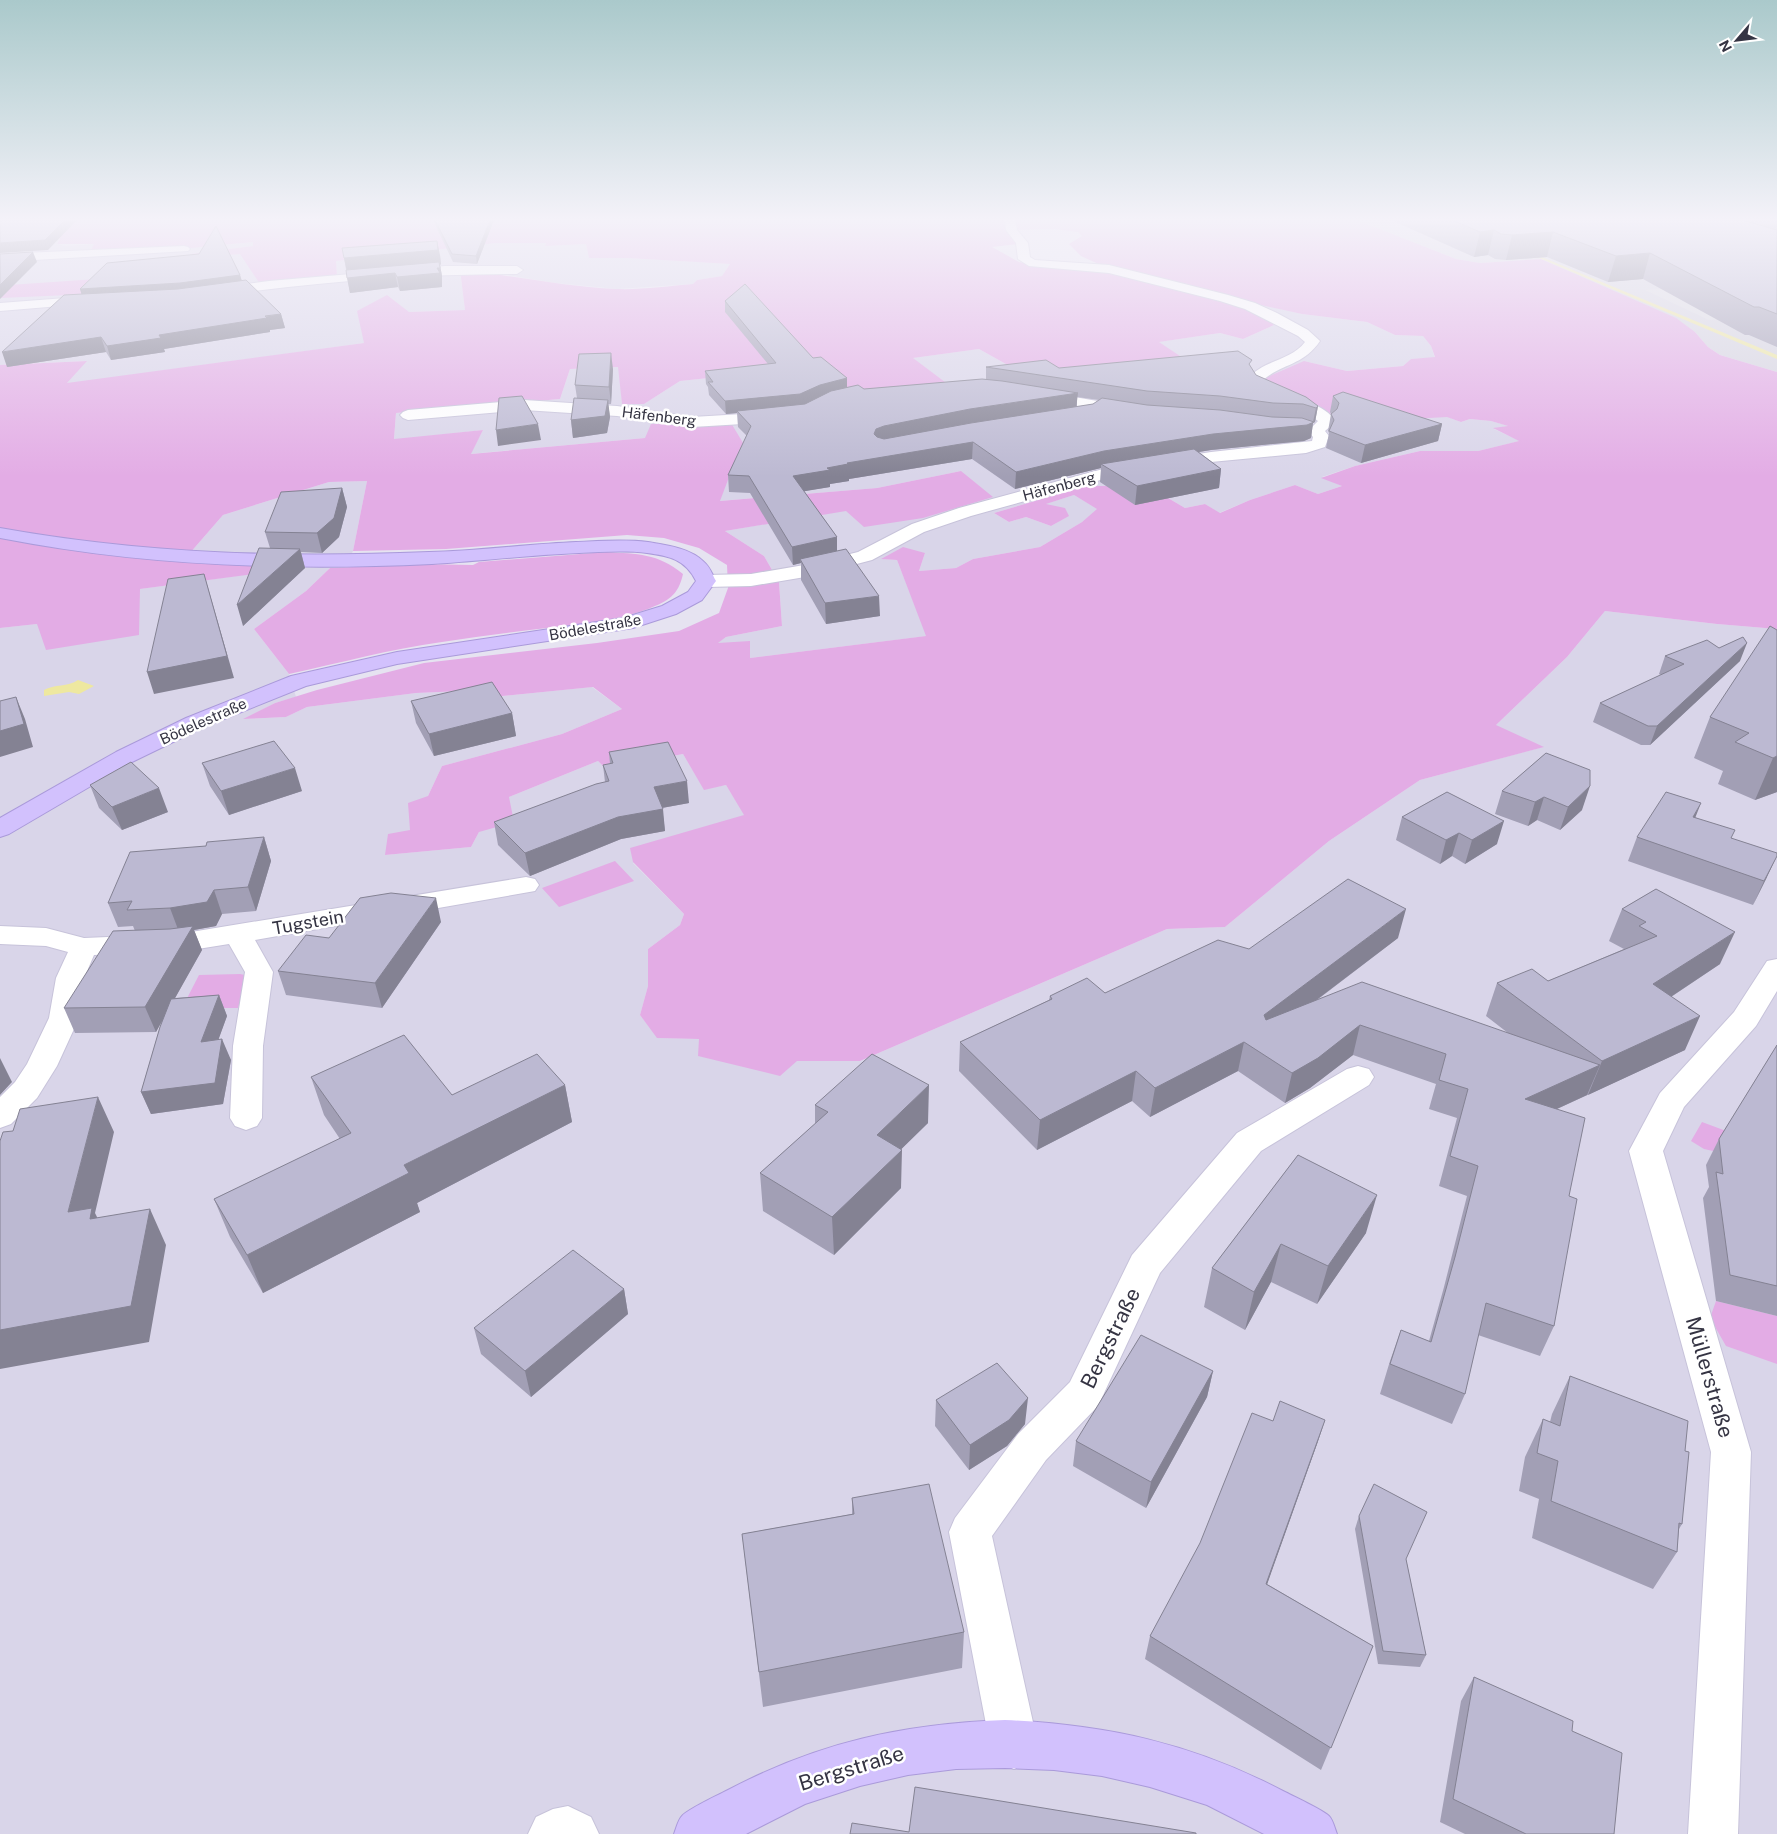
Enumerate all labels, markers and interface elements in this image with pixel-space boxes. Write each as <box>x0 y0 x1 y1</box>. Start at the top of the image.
north arrow <box>1712 15 1762 65</box>
text: N <box>1716 38 1735 55</box>
street label: Häfenberg <box>621 403 697 429</box>
street label: Häfenberg <box>1021 468 1097 504</box>
street label: Bödelestraße <box>548 611 642 643</box>
street label: Bödelestraße <box>157 694 249 748</box>
street label: Tugstein <box>271 905 345 939</box>
street label: Bergstraße <box>1075 1284 1145 1392</box>
street label: Müllerstraße <box>1681 1313 1739 1441</box>
street label: Bergstraße <box>795 1740 907 1796</box>

